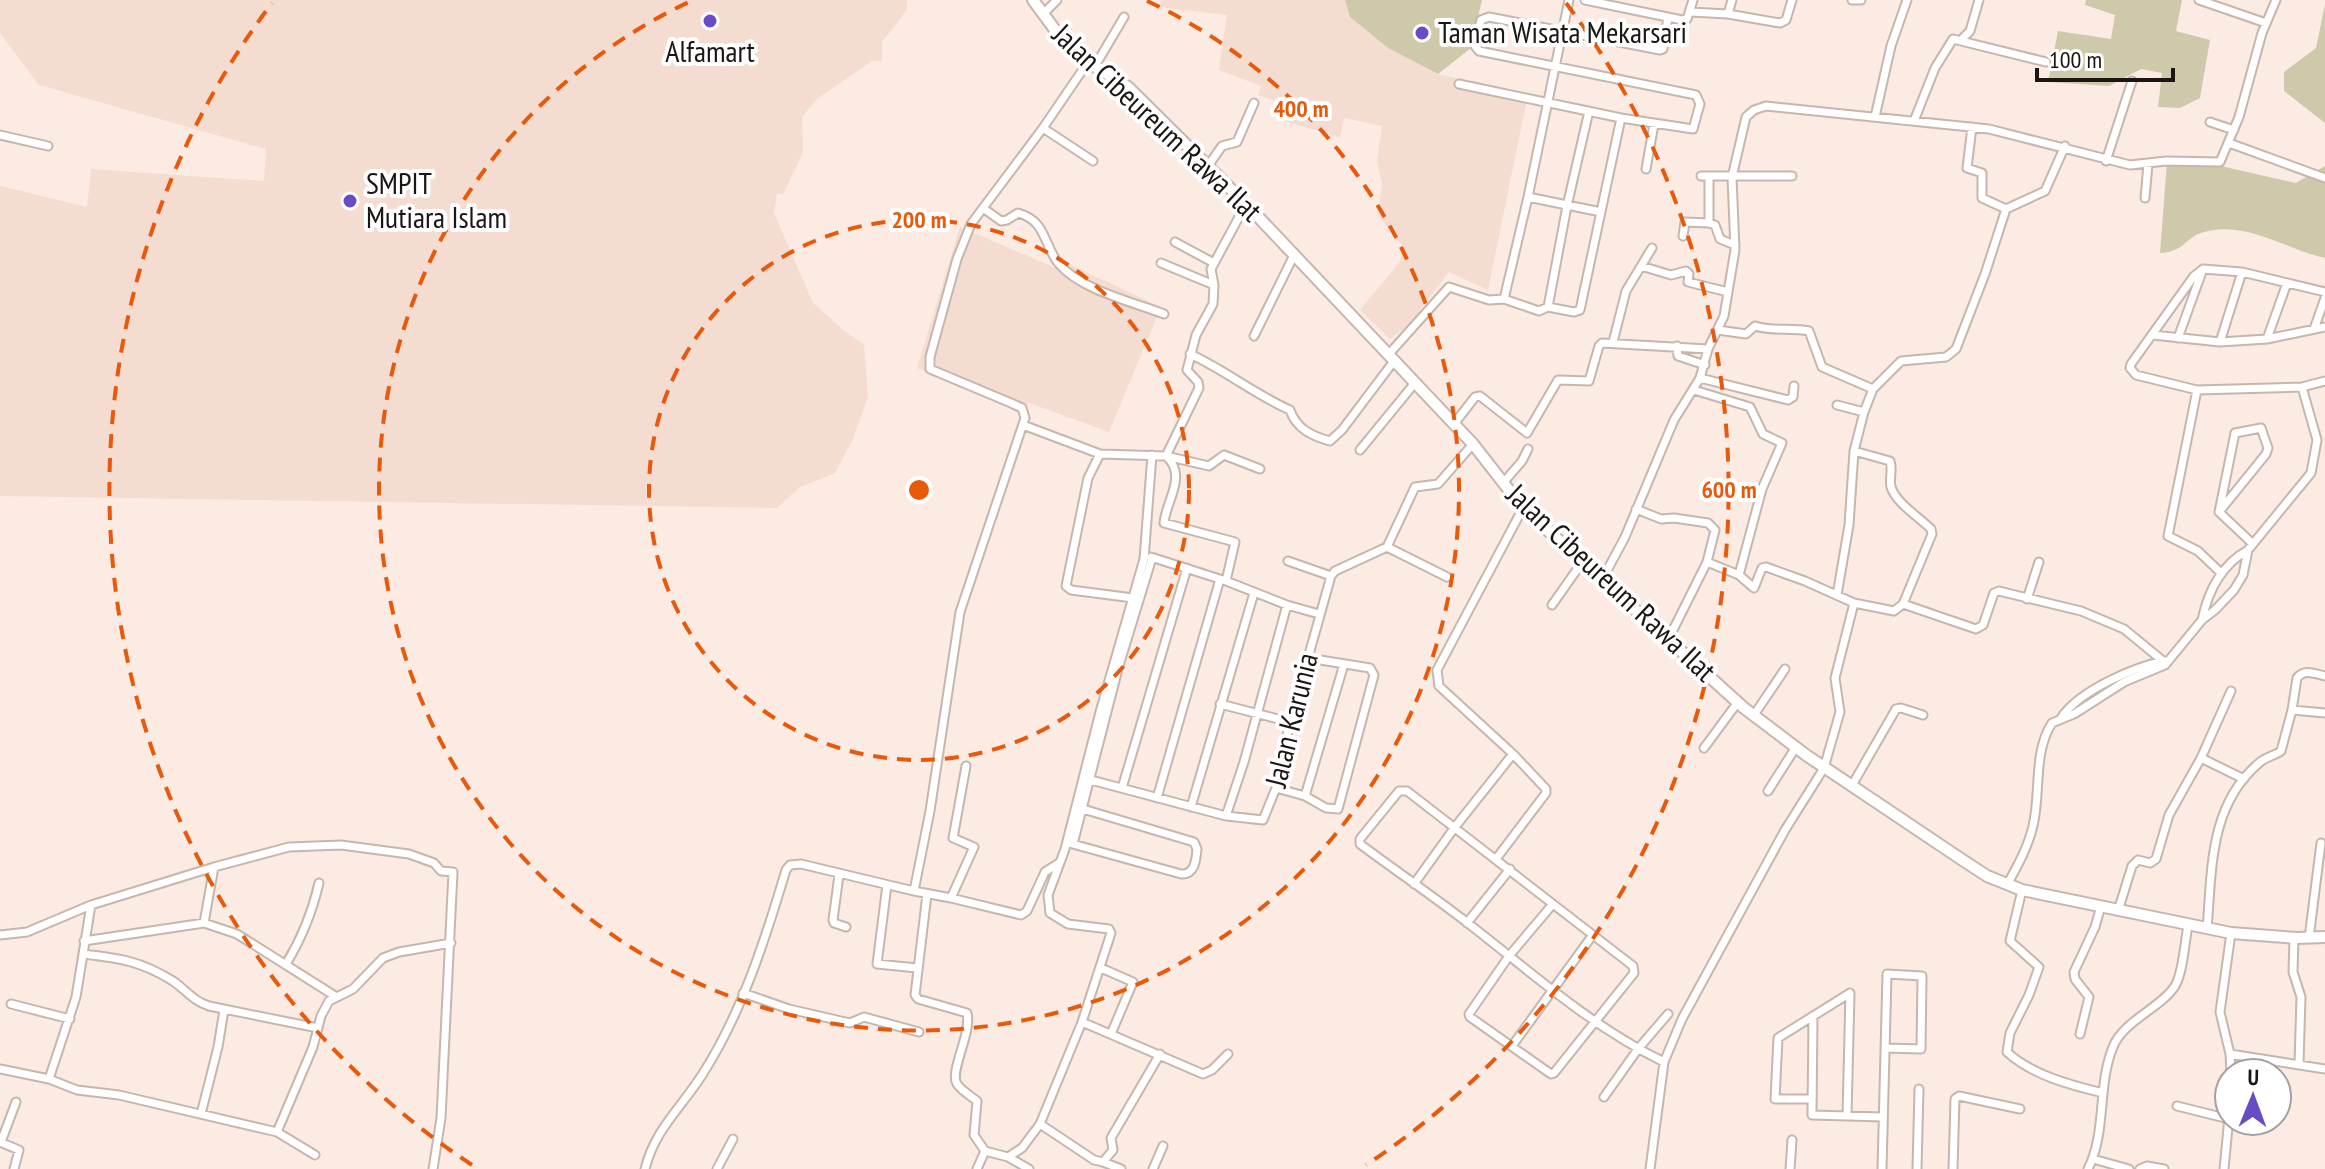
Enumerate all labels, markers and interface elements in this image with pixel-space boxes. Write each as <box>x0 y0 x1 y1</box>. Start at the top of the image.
marker: Alfamart <box>701 12 719 30</box>
place label: Taman Wisata Mekarsari <box>1438 12 1687 51</box>
street label: Jalan Cibeureum Rawa Ilat <box>1044 14 1272 230</box>
marker: Taman Wisata Mekarsari <box>1413 24 1431 42</box>
place label: Alfamart <box>665 31 756 70</box>
scale bar <box>2037 32 2173 82</box>
text: 100 m <box>2049 44 2102 75</box>
text: 400 m <box>1273 93 1329 124</box>
place label: SMPIT Mutiara Islam <box>366 163 507 236</box>
marker: SMPIT Mutiara Islam <box>341 192 359 210</box>
text: 200 m <box>891 204 947 235</box>
street label: Jalan Cibeureum Rawa Ilat <box>1498 474 1726 690</box>
text: 600 m <box>1701 474 1757 505</box>
centre of rings <box>905 476 933 504</box>
street label: Jalan Karunia <box>1255 649 1326 792</box>
north arrow <box>2213 1057 2293 1137</box>
text: U <box>2247 1063 2259 1091</box>

